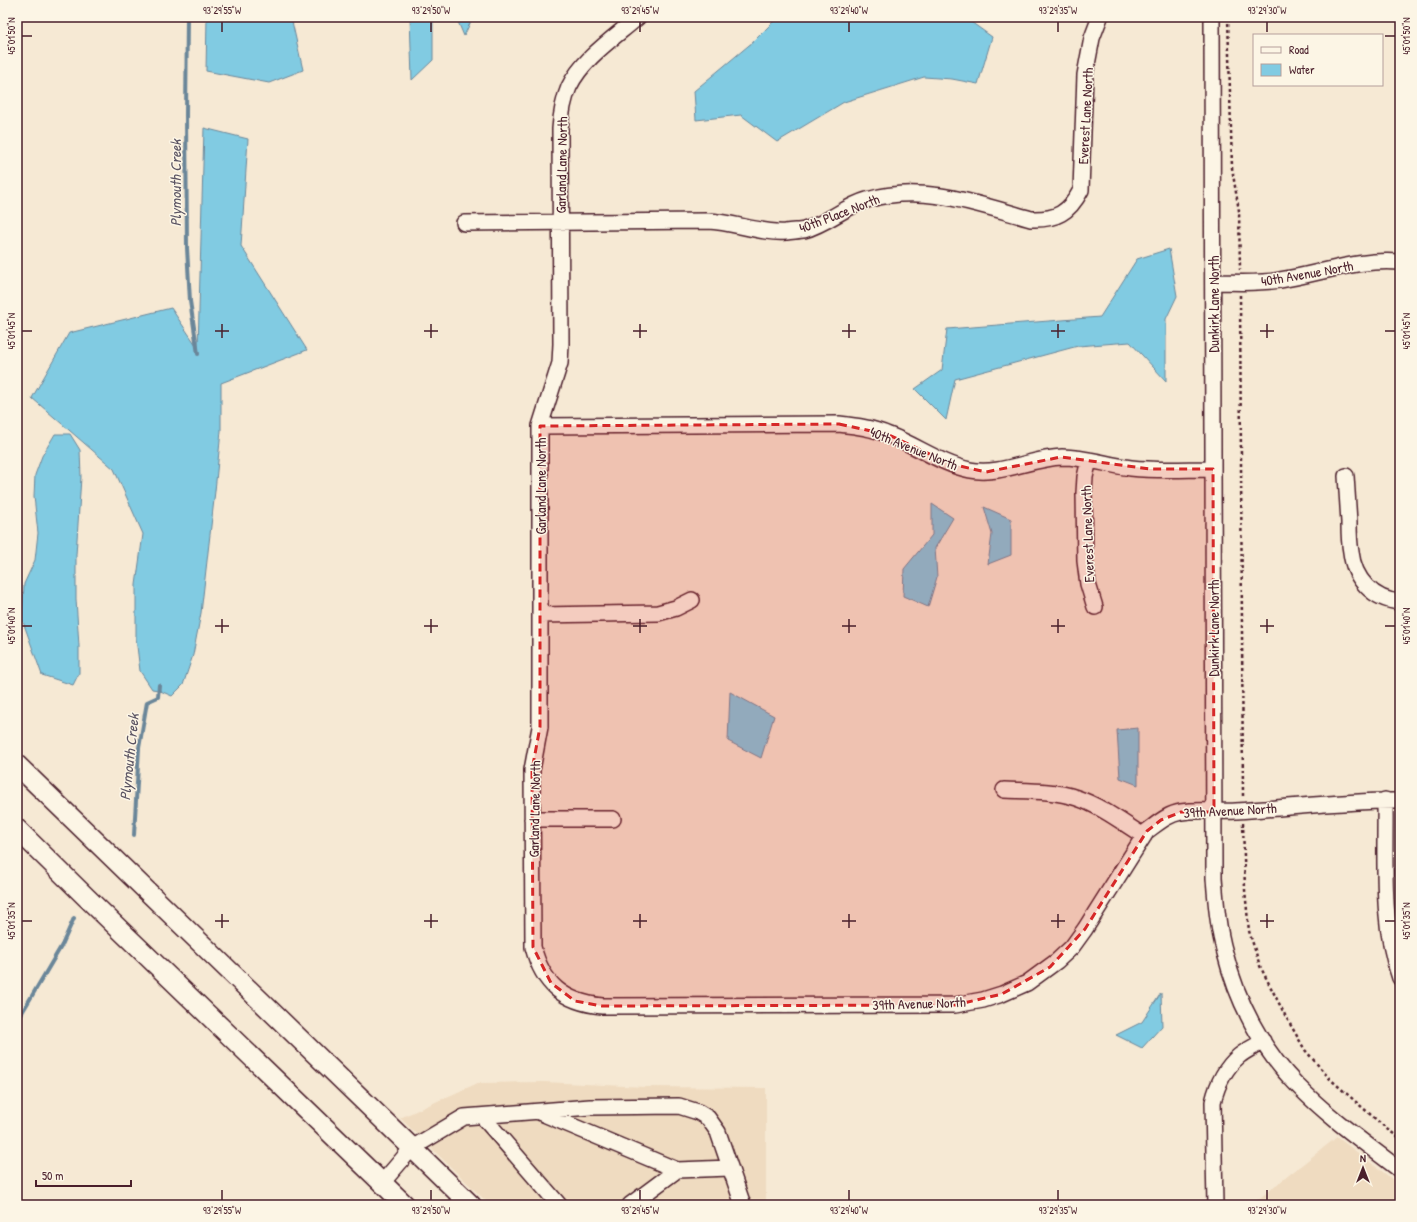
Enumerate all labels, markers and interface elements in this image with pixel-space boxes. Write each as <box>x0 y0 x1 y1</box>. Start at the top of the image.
text: 93°29'55"W <box>203 4 242 17</box>
text: 93°29'50"W <box>412 4 451 17</box>
text: 93°29'45"W <box>621 4 660 17</box>
text: 93°29'40"W <box>830 4 869 17</box>
text: 93°29'35"W <box>1039 4 1078 17</box>
text: 93°29'30"W <box>1248 4 1287 17</box>
text: 45°01'50"N <box>5 17 18 55</box>
text: 45°01'50"N <box>1400 17 1413 55</box>
legend <box>1253 34 1383 86</box>
text: Road <box>1289 41 1309 58</box>
text: Water <box>1289 61 1315 78</box>
street label: Everest Lane North <box>1073 67 1097 165</box>
street label: Garland Lane North <box>551 116 571 214</box>
water label: Plymouth Creek <box>165 138 186 226</box>
street label: 40th Place North <box>796 189 882 237</box>
street label: Dunkirk Lane North <box>1204 255 1223 352</box>
street label: 40th Avenue North <box>1259 256 1355 290</box>
text: 45°01'45"N <box>5 313 18 349</box>
text: 45°01'45"N <box>1400 313 1413 349</box>
street label: 40th Avenue North <box>867 422 961 474</box>
street label: Garland Lane North <box>531 437 550 534</box>
street label: Everest Lane North <box>1076 485 1098 583</box>
street label: Dunkirk Lane North <box>1204 579 1223 676</box>
text: 45°01'40"N <box>5 608 18 644</box>
text: 45°01'40"N <box>1400 608 1413 644</box>
water label: Plymouth Creek <box>114 711 144 801</box>
street label: Garland Lane North <box>524 760 544 858</box>
street label: 39th Avenue North <box>1183 798 1277 822</box>
text: 45°01'35"N <box>5 902 18 940</box>
text: 45°01'35"N <box>1400 902 1413 940</box>
street label: 39th Avenue North <box>872 992 966 1014</box>
north arrow <box>1343 1148 1383 1188</box>
text: N <box>1360 1151 1366 1165</box>
scale bar <box>36 1162 131 1188</box>
text: 50 m <box>42 1167 63 1184</box>
text: 93°29'55"W <box>203 1204 242 1217</box>
text: 93°29'50"W <box>412 1204 451 1217</box>
text: 93°29'45"W <box>621 1204 660 1217</box>
text: 93°29'40"W <box>830 1204 869 1217</box>
text: 93°29'35"W <box>1039 1204 1078 1217</box>
text: 93°29'30"W <box>1248 1204 1287 1217</box>

